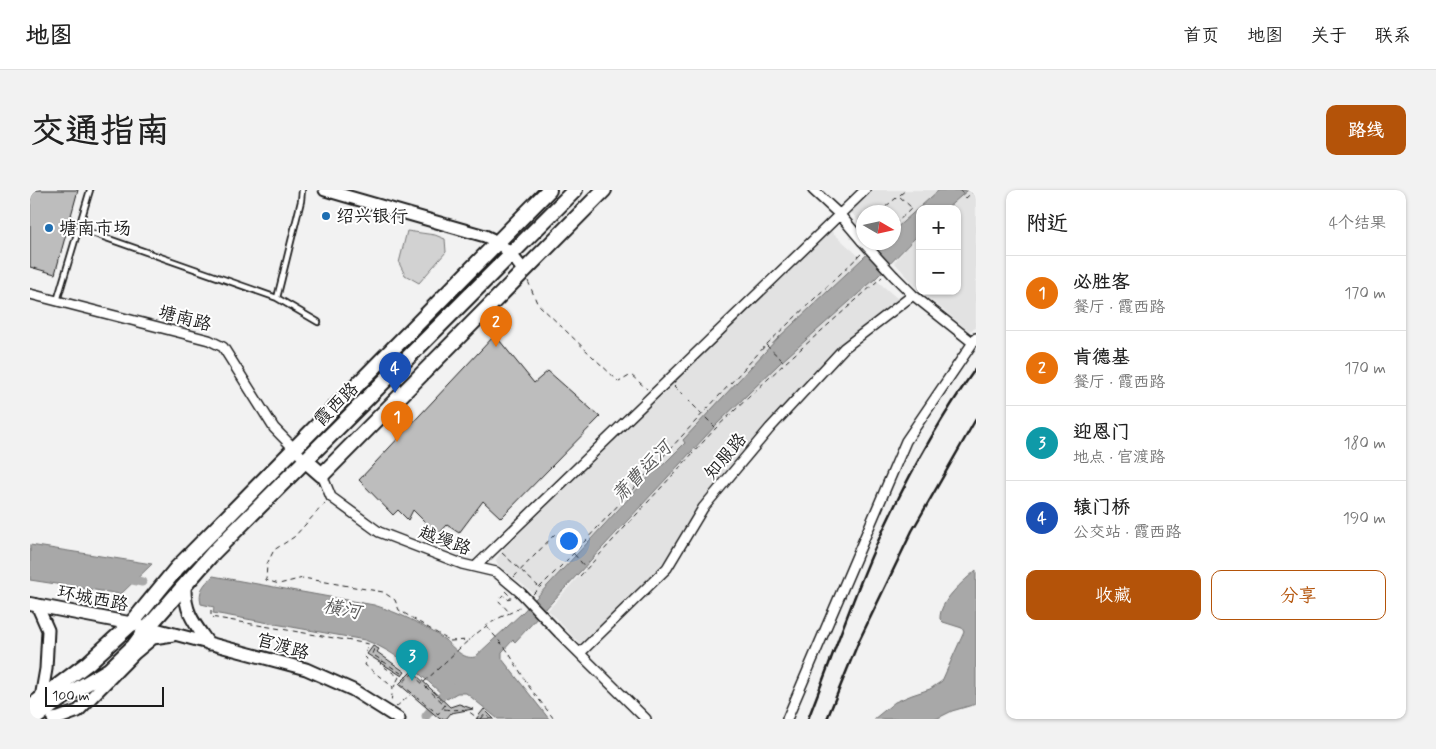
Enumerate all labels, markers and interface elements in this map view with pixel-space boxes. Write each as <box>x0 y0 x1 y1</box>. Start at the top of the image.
text: 地图 <box>25 21 73 52</box>
text: 首页 <box>1183 24 1219 48</box>
text: 地图 <box>1247 24 1283 48</box>
text: 关于 <box>1311 24 1347 48</box>
text: 联系 <box>1375 24 1411 48</box>
button: 路线 <box>1326 105 1406 155</box>
text: 交通指南 <box>30 109 170 155</box>
place label: 绍兴银行 <box>336 205 408 229</box>
north arrow <box>856 205 901 250</box>
map controls <box>916 205 961 295</box>
button: + <box>916 205 961 250</box>
marker: 绍兴银行 <box>320 210 332 222</box>
text: 附近 <box>1026 210 1068 238</box>
text: 4个结果 <box>1329 213 1386 234</box>
place label: 塘南市场 <box>59 217 131 241</box>
marker: 塘南市场 <box>43 222 55 234</box>
button: − <box>916 250 961 295</box>
text: 必胜客 <box>1073 270 1130 295</box>
text: 1 <box>1038 283 1046 304</box>
text: 170 m <box>1344 283 1386 304</box>
text: 餐厅 · 霞西路 <box>1073 297 1165 318</box>
street label: 塘南路 <box>156 300 214 338</box>
pin: 2 <box>480 306 512 347</box>
text: 肯德基 <box>1073 345 1130 370</box>
pin: 4 <box>379 352 411 393</box>
text: 2 <box>1038 358 1046 379</box>
text: 170 m <box>1344 358 1386 379</box>
text: 餐厅 · 霞西路 <box>1073 372 1165 393</box>
street label: 霞西路 <box>309 377 364 432</box>
pin: 1 <box>381 401 413 442</box>
text: 迎恩门 <box>1073 420 1130 445</box>
street label: 知服路 <box>699 428 752 485</box>
text: 3 <box>1038 433 1046 454</box>
text: 180 m <box>1343 433 1386 454</box>
water label: 萧曹运河 <box>607 434 680 508</box>
text: 地点 · 官渡路 <box>1073 447 1165 468</box>
text: 辕门桥 <box>1073 495 1130 520</box>
text: 4 <box>1037 508 1047 529</box>
text: 190 m <box>1343 508 1386 529</box>
street label: 越缦路 <box>415 520 474 561</box>
text: 公交站 · 霞西路 <box>1073 522 1181 543</box>
your location <box>556 528 582 554</box>
button: 收藏 <box>1026 570 1201 620</box>
button: 分享 <box>1211 570 1386 620</box>
street label: 环城西路 <box>55 580 130 618</box>
water label: 横河 <box>321 594 366 626</box>
street label: 官渡路 <box>253 628 312 666</box>
pin: 3 <box>396 640 428 681</box>
scale bar <box>45 684 164 707</box>
text: 100 m <box>52 687 90 705</box>

